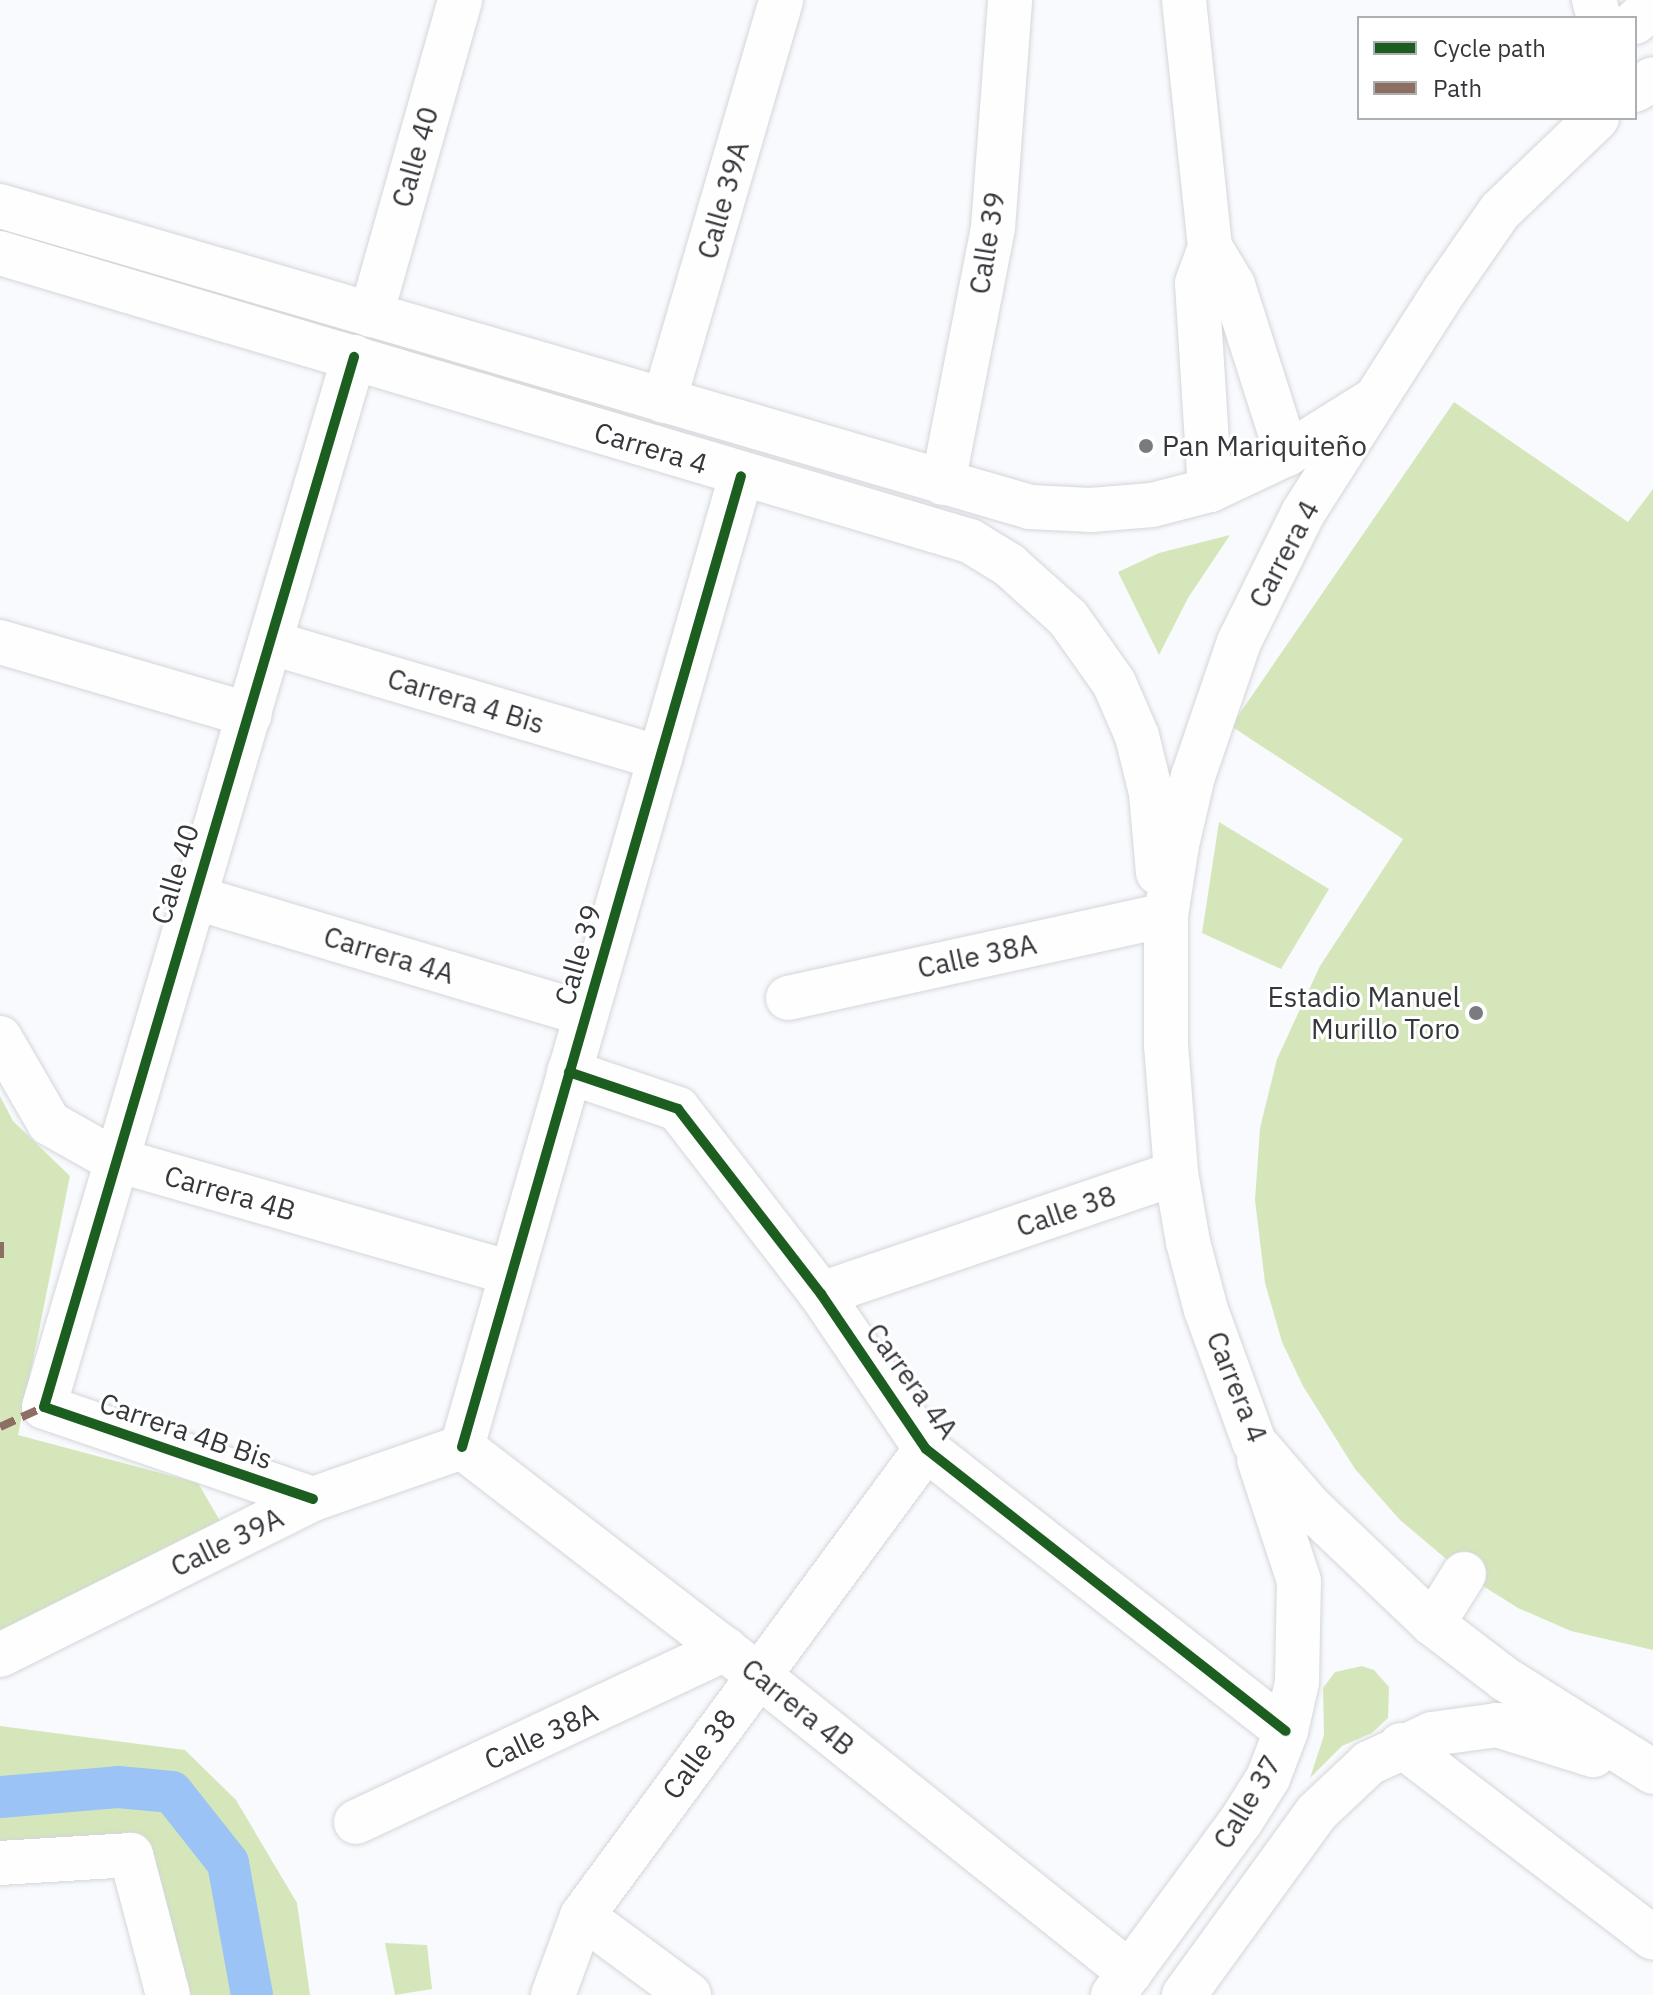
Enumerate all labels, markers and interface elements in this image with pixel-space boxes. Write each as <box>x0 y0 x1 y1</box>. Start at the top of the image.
legend <box>1357 16 1637 120</box>
text: Cycle path <box>1433 32 1546 64</box>
text: Path <box>1433 72 1482 104</box>
street label: Calle 40 <box>385 103 445 211</box>
street label: Calle 39A <box>690 137 756 263</box>
street label: Calle 39 <box>962 190 1012 296</box>
street label: Carrera 4 <box>590 415 712 481</box>
place label: Pan Mariquiteño <box>1162 429 1367 463</box>
marker: Pan Mariquiteño <box>1137 437 1155 455</box>
street label: Carrera 4 <box>1242 495 1326 613</box>
street label: Carrera 4 Bis <box>384 661 548 741</box>
street label: Calle 40 <box>144 820 206 928</box>
street label: Calle 39 <box>548 901 608 1009</box>
street label: Carrera 4A <box>320 919 458 991</box>
street label: Calle 38A <box>914 927 1040 985</box>
place label: Estadio Manuel Murillo Toro <box>1267 980 1460 1046</box>
marker: Estadio Manuel Murillo Toro <box>1467 1004 1485 1022</box>
street label: Carrera 4B <box>161 1158 299 1228</box>
street label: Calle 38 <box>1012 1178 1120 1244</box>
street label: Carrera 4A <box>859 1317 965 1445</box>
street label: Carrera 4 <box>1200 1327 1274 1447</box>
street label: Carrera 4B Bis <box>95 1386 277 1476</box>
street label: Calle 39A <box>165 1500 289 1584</box>
street label: Carrera 4B <box>735 1651 861 1763</box>
street label: Calle 38A <box>479 1695 603 1777</box>
street label: Calle 38 <box>655 1702 743 1806</box>
street label: Calle 37 <box>1206 1749 1288 1855</box>

